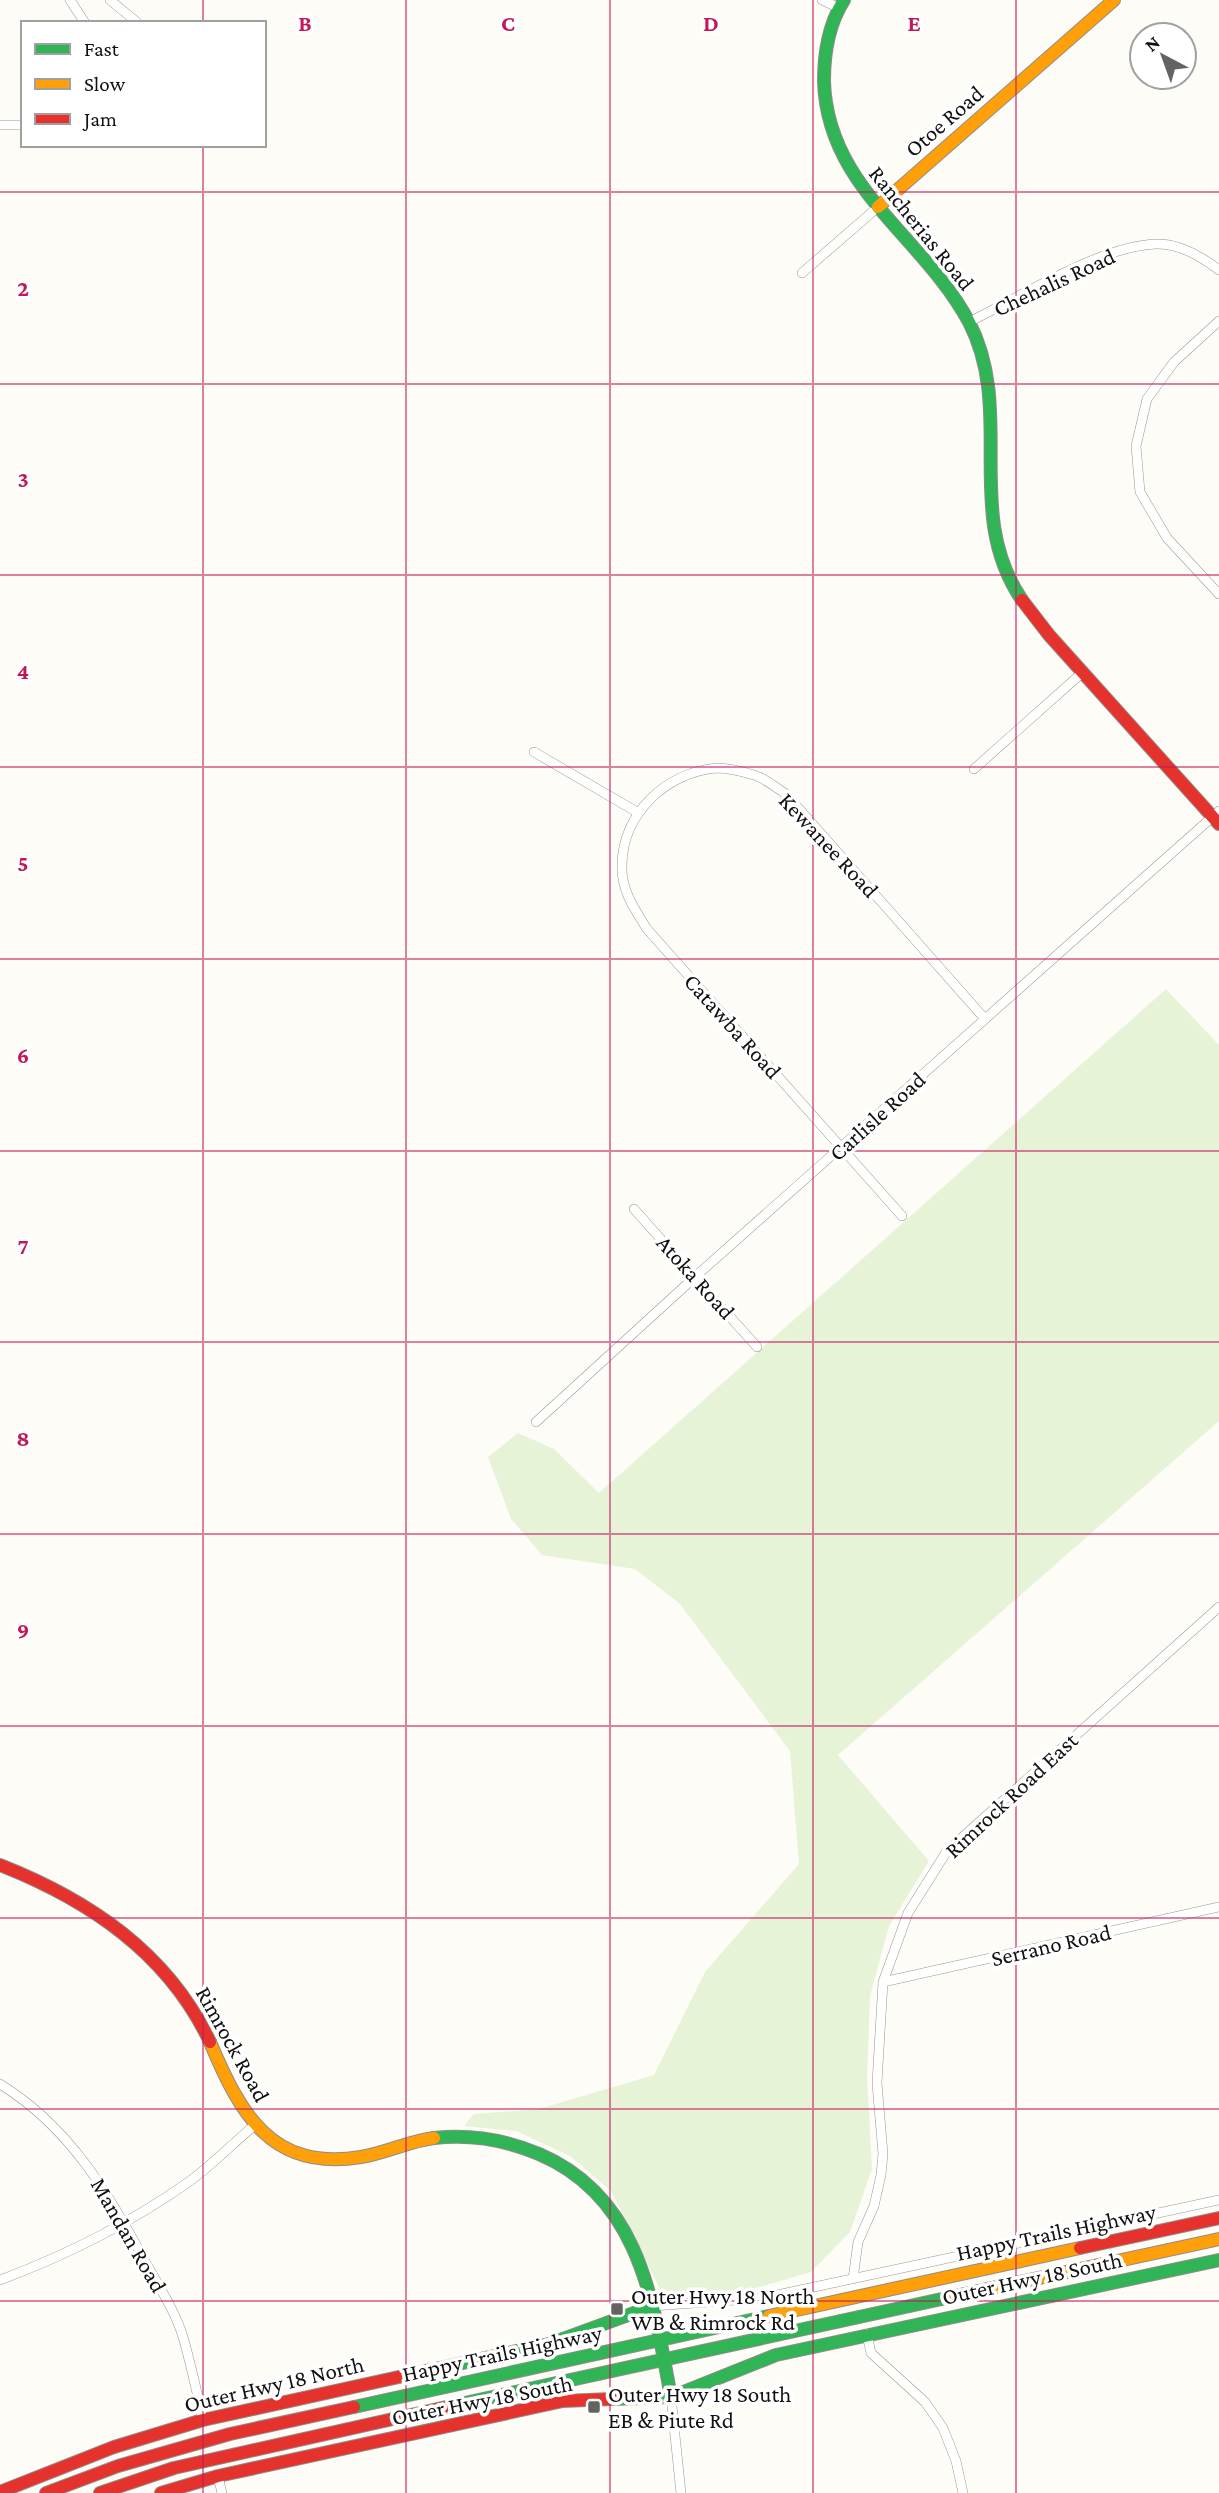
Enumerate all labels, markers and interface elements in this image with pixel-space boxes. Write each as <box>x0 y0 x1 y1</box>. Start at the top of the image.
text: B <box>298 10 312 36</box>
text: C <box>501 10 515 36</box>
text: D <box>703 10 719 36</box>
text: E <box>907 10 921 36</box>
legend <box>21 21 266 147</box>
north arrow <box>1128 21 1198 91</box>
text: N <box>1140 31 1164 56</box>
text: Fast <box>84 37 120 61</box>
text: Slow <box>84 72 126 96</box>
street label: Otoe Road <box>899 80 989 162</box>
text: Jam <box>82 107 117 131</box>
street label: Rancherias Road <box>864 161 980 295</box>
street label: Chehalis Road <box>989 243 1119 321</box>
text: 2 <box>17 275 29 301</box>
text: 3 <box>17 466 29 492</box>
text: 4 <box>17 658 29 684</box>
street label: Kewanee Road <box>774 787 884 903</box>
text: 5 <box>17 850 29 876</box>
street label: Catawba Road <box>679 968 787 1084</box>
text: 6 <box>17 1042 29 1068</box>
street label: Carlisle Road <box>824 1066 930 1166</box>
street label: Atoka Road <box>651 1230 741 1324</box>
text: 7 <box>17 1233 29 1259</box>
text: 8 <box>16 1425 30 1451</box>
text: 9 <box>17 1617 29 1643</box>
street label: Rimrock Road East <box>939 1727 1083 1863</box>
street label: Serrano Road <box>989 1919 1113 1971</box>
street label: Rimrock Road <box>191 1982 275 2106</box>
street label: Mandan Road <box>86 2173 172 2297</box>
street label: Happy Trails Highway <box>954 2198 1159 2266</box>
street label: Outer Hwy 18 South <box>940 2246 1124 2310</box>
place label: Outer Hwy 18 North WB & Rimrock Rd <box>631 2283 815 2335</box>
marker: Outer Hwy 18 North WB & Rimrock Rd <box>609 2301 625 2317</box>
street label: Happy Trails Highway <box>400 2319 605 2387</box>
street label: Outer Hwy 18 North <box>182 2351 366 2417</box>
street label: Outer Hwy 18 South <box>389 2370 575 2430</box>
place label: Outer Hwy 18 South EB & Piute Rd <box>608 2381 791 2433</box>
marker: Outer Hwy 18 South EB & Piute Rd <box>586 2399 602 2415</box>

